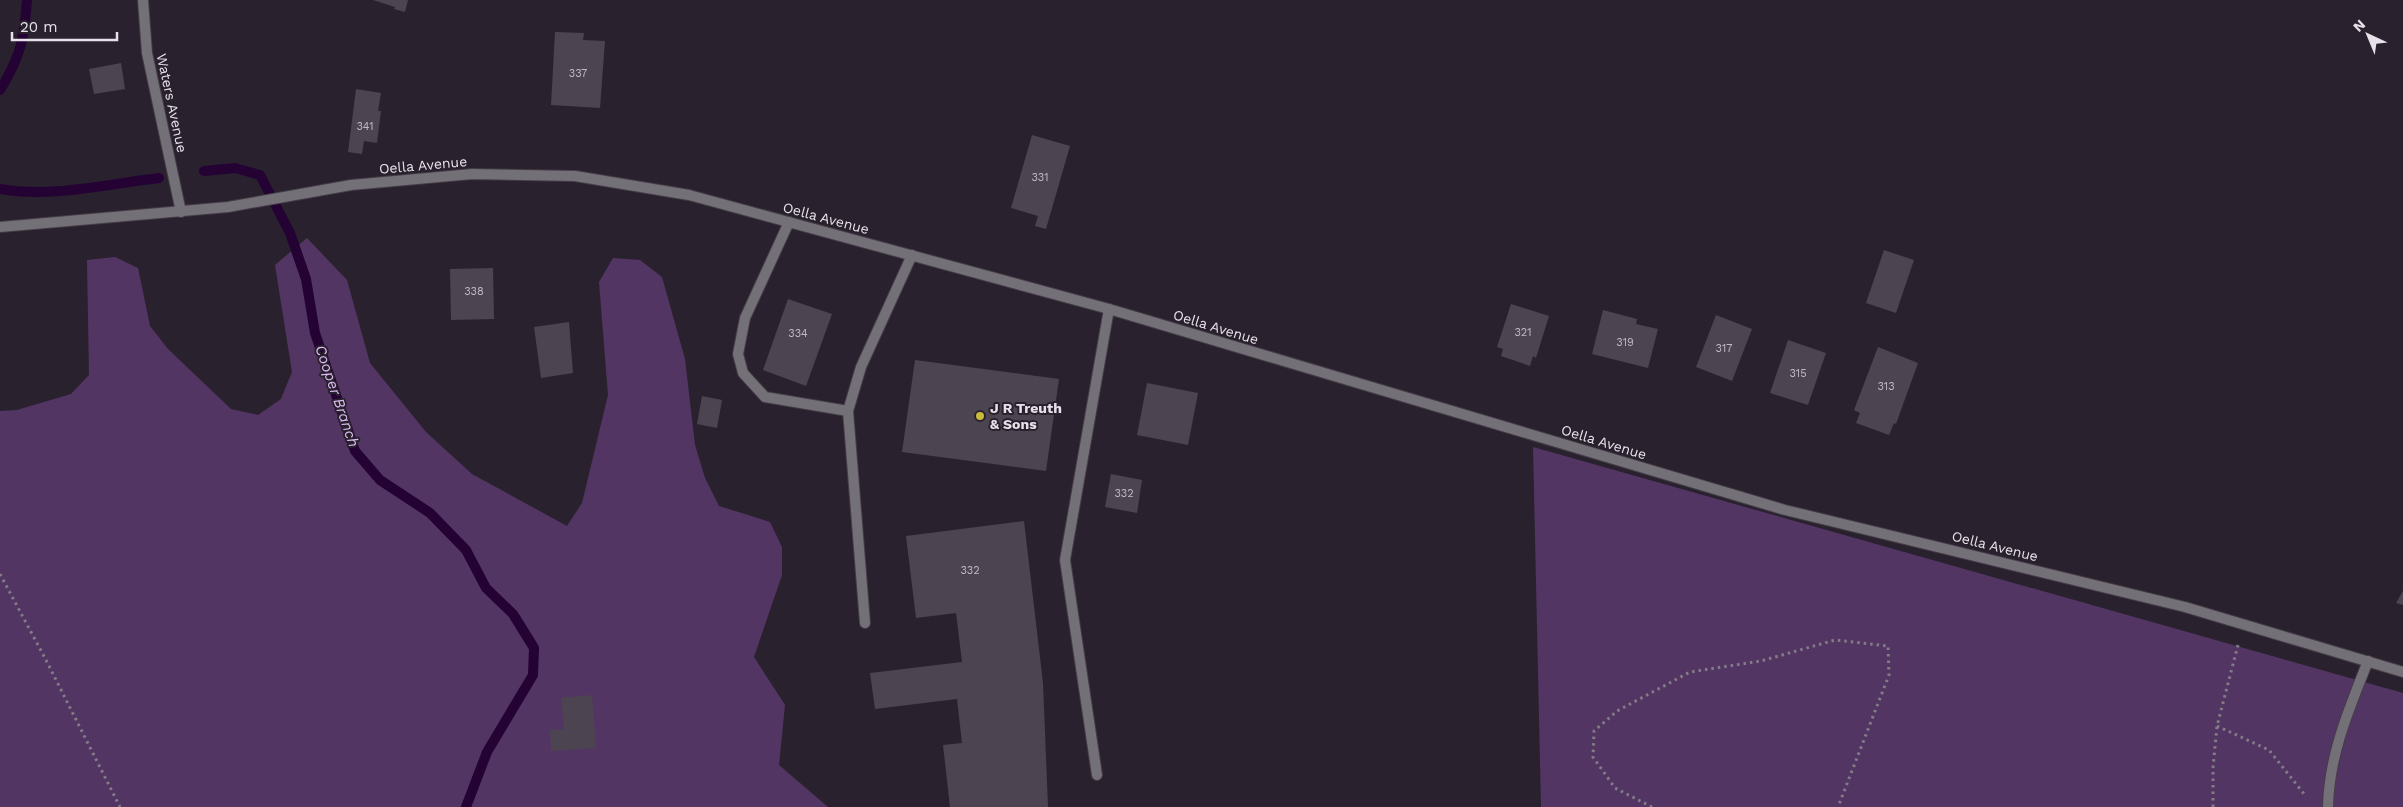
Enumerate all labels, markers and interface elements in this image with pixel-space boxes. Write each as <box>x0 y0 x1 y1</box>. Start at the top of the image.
scale bar <box>12 10 118 42</box>
north arrow <box>2343 10 2393 60</box>
text: N <box>2350 16 2368 35</box>
text: 20 m <box>20 18 58 36</box>
street label: Waters Avenue <box>154 52 190 154</box>
house number: 337 <box>569 67 587 80</box>
house number: 341 <box>356 120 374 133</box>
street label: Oella Avenue <box>378 153 468 177</box>
house number: 331 <box>1031 171 1049 184</box>
street label: Oella Avenue <box>781 199 871 237</box>
house number: 338 <box>464 285 484 298</box>
street label: Oella Avenue <box>1171 306 1261 348</box>
house number: 321 <box>1514 326 1532 339</box>
house number: 334 <box>788 327 808 340</box>
house number: 319 <box>1616 336 1634 349</box>
house number: 317 <box>1716 342 1732 355</box>
water label: Cooper Branch <box>311 343 363 449</box>
house number: 315 <box>1789 367 1807 380</box>
house number: 313 <box>1877 380 1895 393</box>
place label: J R Treuth & Sons <box>990 400 1062 432</box>
marker: J R Treuth & Sons <box>974 410 986 422</box>
street label: Oella Avenue <box>1559 421 1649 463</box>
house number: 332 <box>1114 487 1134 500</box>
street label: Oella Avenue <box>1950 528 2040 564</box>
house number: 332 <box>960 564 980 577</box>

